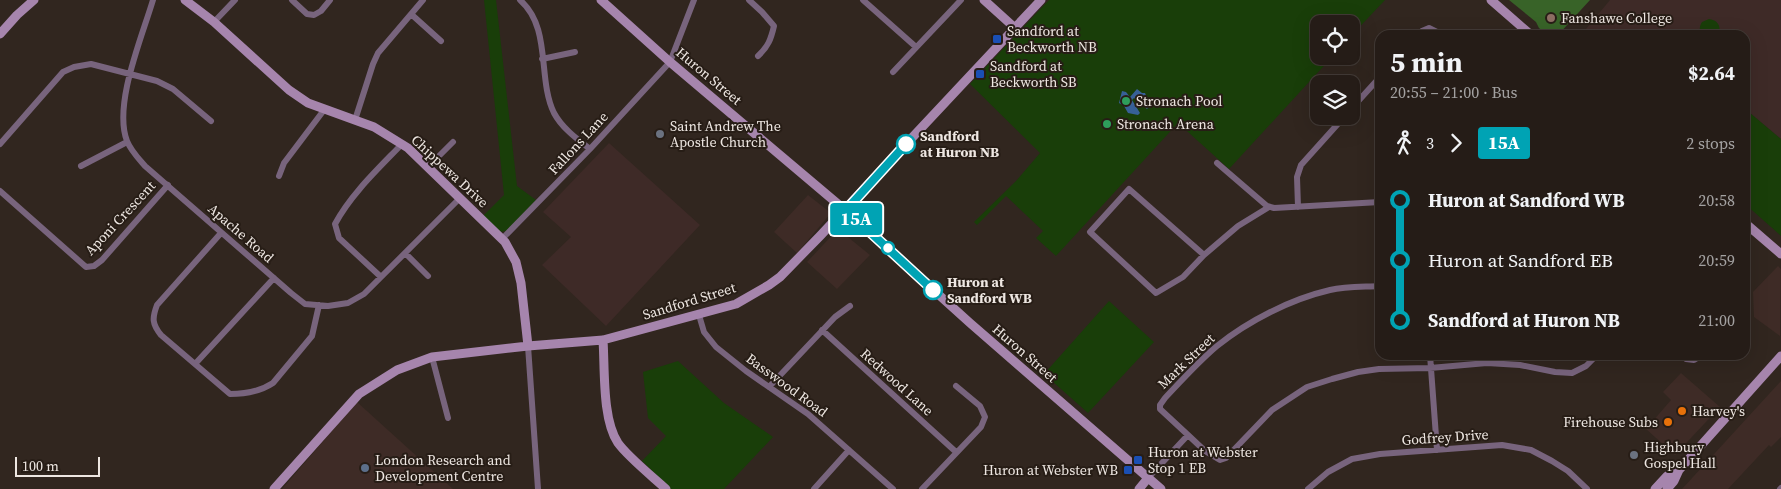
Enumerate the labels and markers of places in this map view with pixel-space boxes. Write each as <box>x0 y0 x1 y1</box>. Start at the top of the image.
place label: Fanshawe College <box>1561 8 1672 28</box>
marker: Fanshawe College <box>1545 12 1557 24</box>
place label: Sandford at Beckworth NB <box>1007 21 1097 57</box>
marker: Sandford at Beckworth NB <box>991 33 1003 45</box>
place label: Sandford at Beckworth SB <box>990 56 1077 92</box>
marker: Sandford at Beckworth SB <box>974 68 986 80</box>
place label: Stronach Pool <box>1136 91 1222 111</box>
marker: Stronach Pool <box>1120 95 1132 107</box>
place label: Stronach Arena <box>1117 114 1215 134</box>
place label: Saint Andrew The Apostle Church <box>670 116 781 152</box>
marker: Stronach Arena <box>1101 118 1113 130</box>
place label: Sandford at Huron NB <box>920 126 999 162</box>
marker: Saint Andrew The Apostle Church <box>654 128 666 140</box>
marker: Sandford at Huron NB <box>896 134 916 154</box>
unlabelled marker <box>881 241 895 255</box>
place label: Huron at Sandford WB <box>947 272 1032 308</box>
marker: Huron at Sandford WB <box>923 280 943 300</box>
place label: Harvey's <box>1692 401 1745 421</box>
marker: Harvey's <box>1676 405 1688 417</box>
place label: Firehouse Subs <box>1563 412 1658 432</box>
marker: Firehouse Subs <box>1662 416 1674 428</box>
place label: Highbury Gospel Hall <box>1644 437 1716 473</box>
place label: Huron at Webster Stop 1 EB <box>1148 442 1258 478</box>
marker: Highbury Gospel Hall <box>1628 449 1640 461</box>
place label: London Research and Development Centre <box>375 450 511 486</box>
marker: Huron at Webster Stop 1 EB <box>1132 454 1144 466</box>
place label: Huron at Webster WB <box>983 460 1118 480</box>
marker: London Research and Development Centre <box>359 462 371 474</box>
marker: Huron at Webster WB <box>1122 464 1134 476</box>

